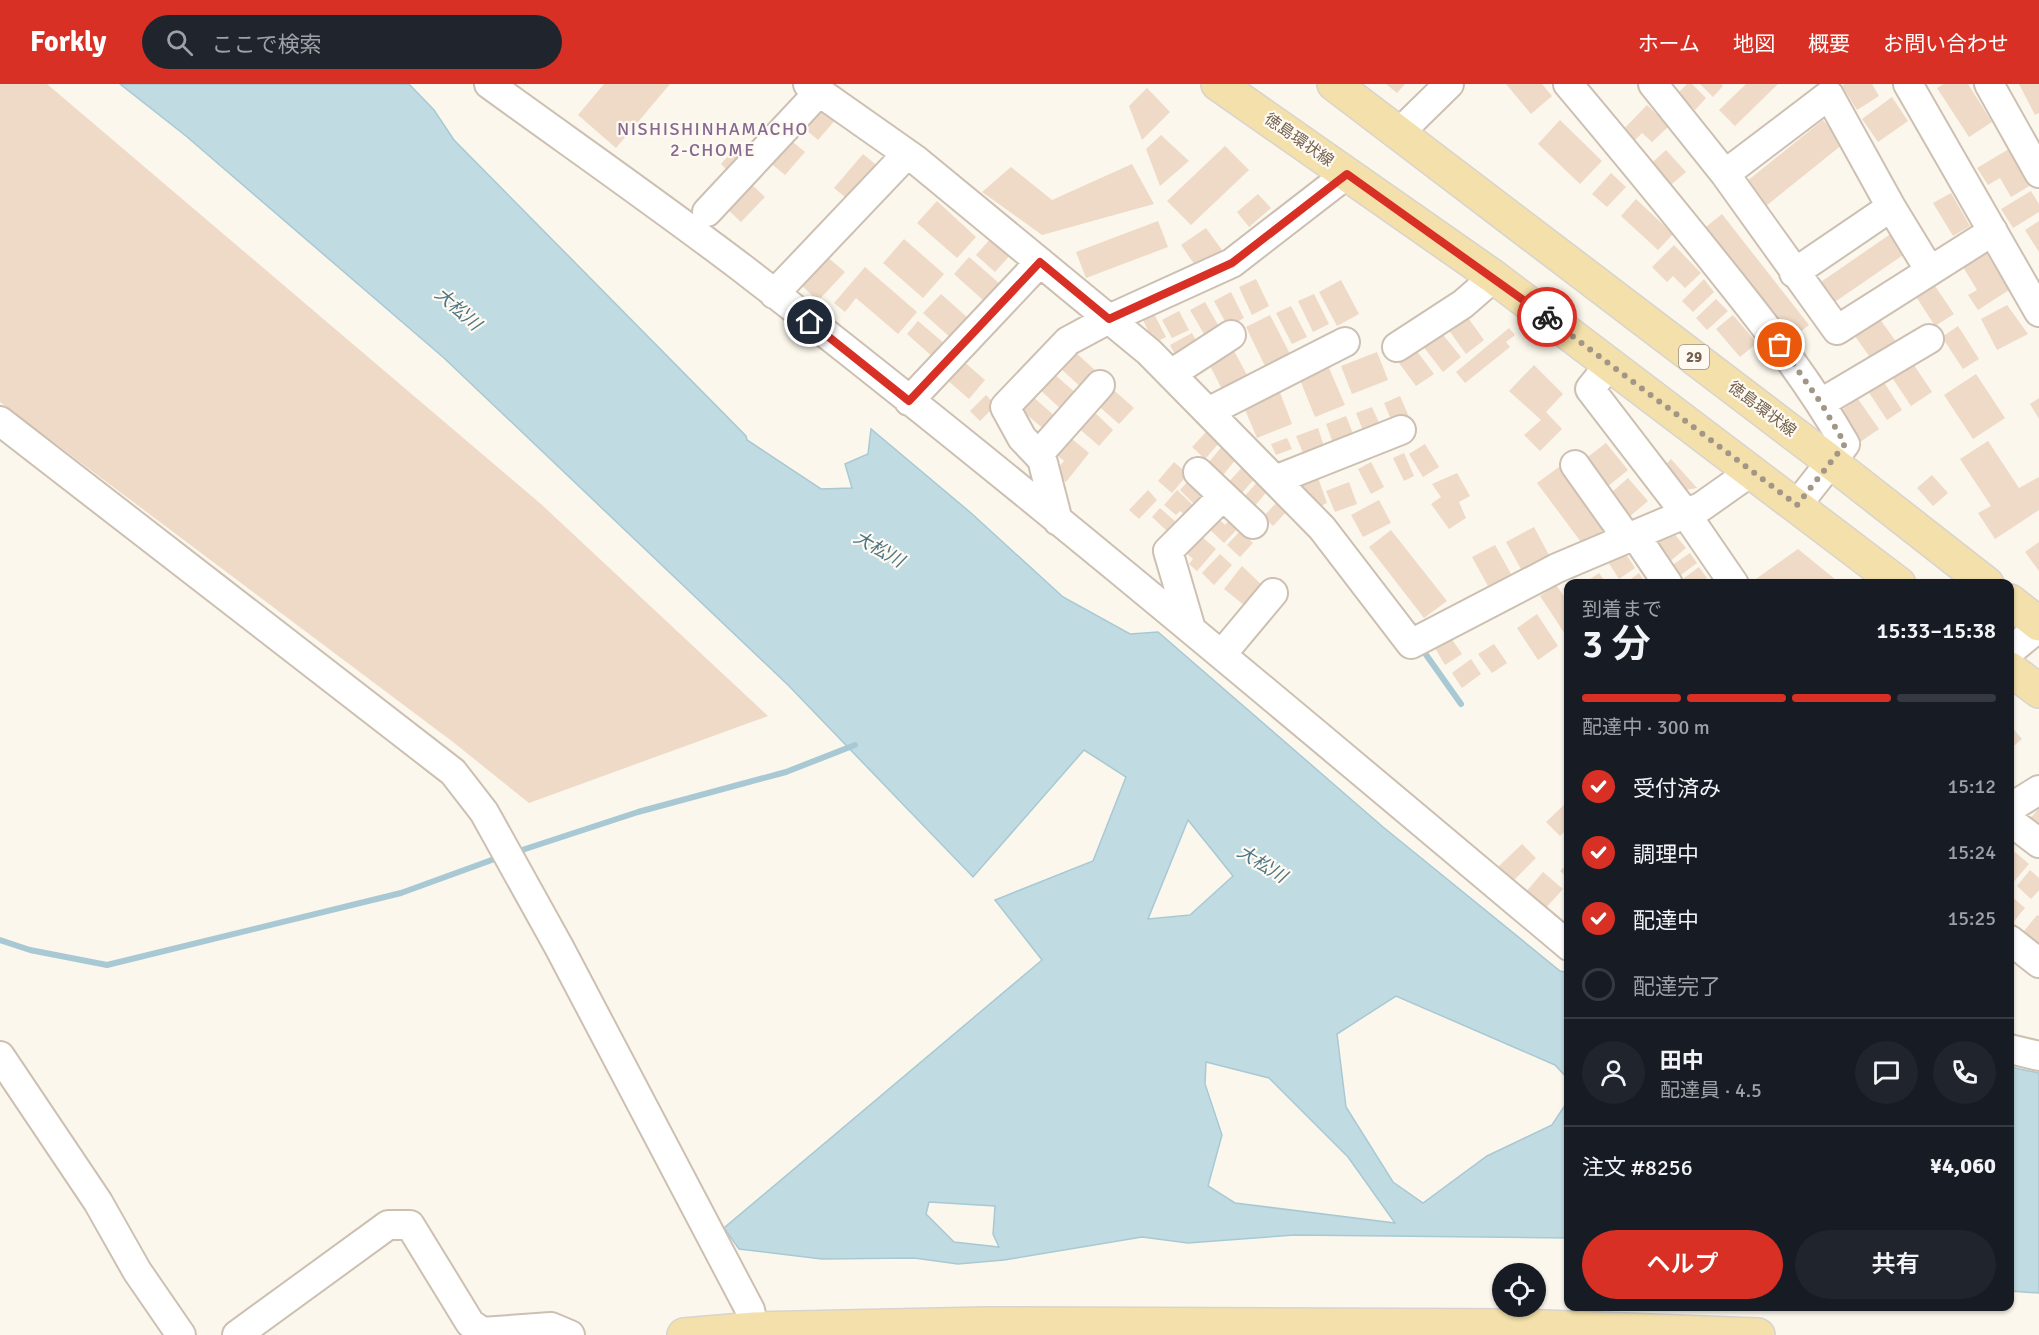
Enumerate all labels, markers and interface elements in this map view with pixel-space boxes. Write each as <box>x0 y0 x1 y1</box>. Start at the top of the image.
search box <box>142 15 562 69</box>
text: Forkly <box>30 25 106 59</box>
icon: search <box>163 26 196 59</box>
text: ここで検索 <box>211 31 321 58</box>
text: ホーム <box>1638 31 1700 57</box>
text: 地図 <box>1733 31 1775 57</box>
text: 概要 <box>1808 31 1850 57</box>
text: お問い合わせ <box>1883 31 2009 57</box>
street label: 徳島環状線 <box>1260 109 1338 171</box>
district label: NISHISHINHAMACHO 2-CHOME <box>617 118 809 161</box>
water label: 大松川 <box>430 283 487 336</box>
courier <box>1517 287 1577 347</box>
pin <box>784 296 835 347</box>
icon: bike <box>1531 301 1564 334</box>
icon: home <box>793 305 826 338</box>
pin <box>1754 319 1805 370</box>
icon: bag <box>1763 328 1796 361</box>
road number: 29 <box>1679 345 1709 369</box>
street label: 徳島環状線 <box>1724 377 1800 441</box>
water label: 大松川 <box>850 526 910 573</box>
text: 到着まで <box>1582 597 1662 622</box>
text: 15:33–15:38 <box>1877 617 1996 644</box>
text: 3 分 <box>1582 620 1651 668</box>
text: 配達中 · 300 m <box>1582 715 1710 740</box>
icon: check <box>1582 770 1615 803</box>
text: 15:12 <box>1947 774 1996 799</box>
text: 受付済み <box>1633 775 1721 802</box>
icon: check <box>1582 836 1615 869</box>
water label: 大松川 <box>1233 840 1292 889</box>
text: 15:24 <box>1947 840 1996 865</box>
text: 調理中 <box>1633 841 1699 868</box>
icon: check <box>1582 902 1615 935</box>
text: 15:25 <box>1947 906 1996 931</box>
text: 配達中 <box>1633 907 1699 934</box>
text: 配達完了 <box>1633 973 1721 1000</box>
button: person <box>1582 1041 1645 1104</box>
button: chat <box>1855 1041 1918 1104</box>
button: phone <box>1933 1041 1996 1104</box>
text: 田中 <box>1660 1047 1704 1074</box>
text: 配達員 · 4.5 <box>1660 1078 1762 1103</box>
text: ¥4,060 <box>1930 1152 1996 1179</box>
text: 注文 #8256 <box>1582 1154 1693 1181</box>
button: ヘルプ <box>1582 1230 1783 1299</box>
button: 共有 <box>1795 1230 1996 1299</box>
map controls <box>1492 1263 1546 1317</box>
button: locate <box>1492 1263 1546 1317</box>

